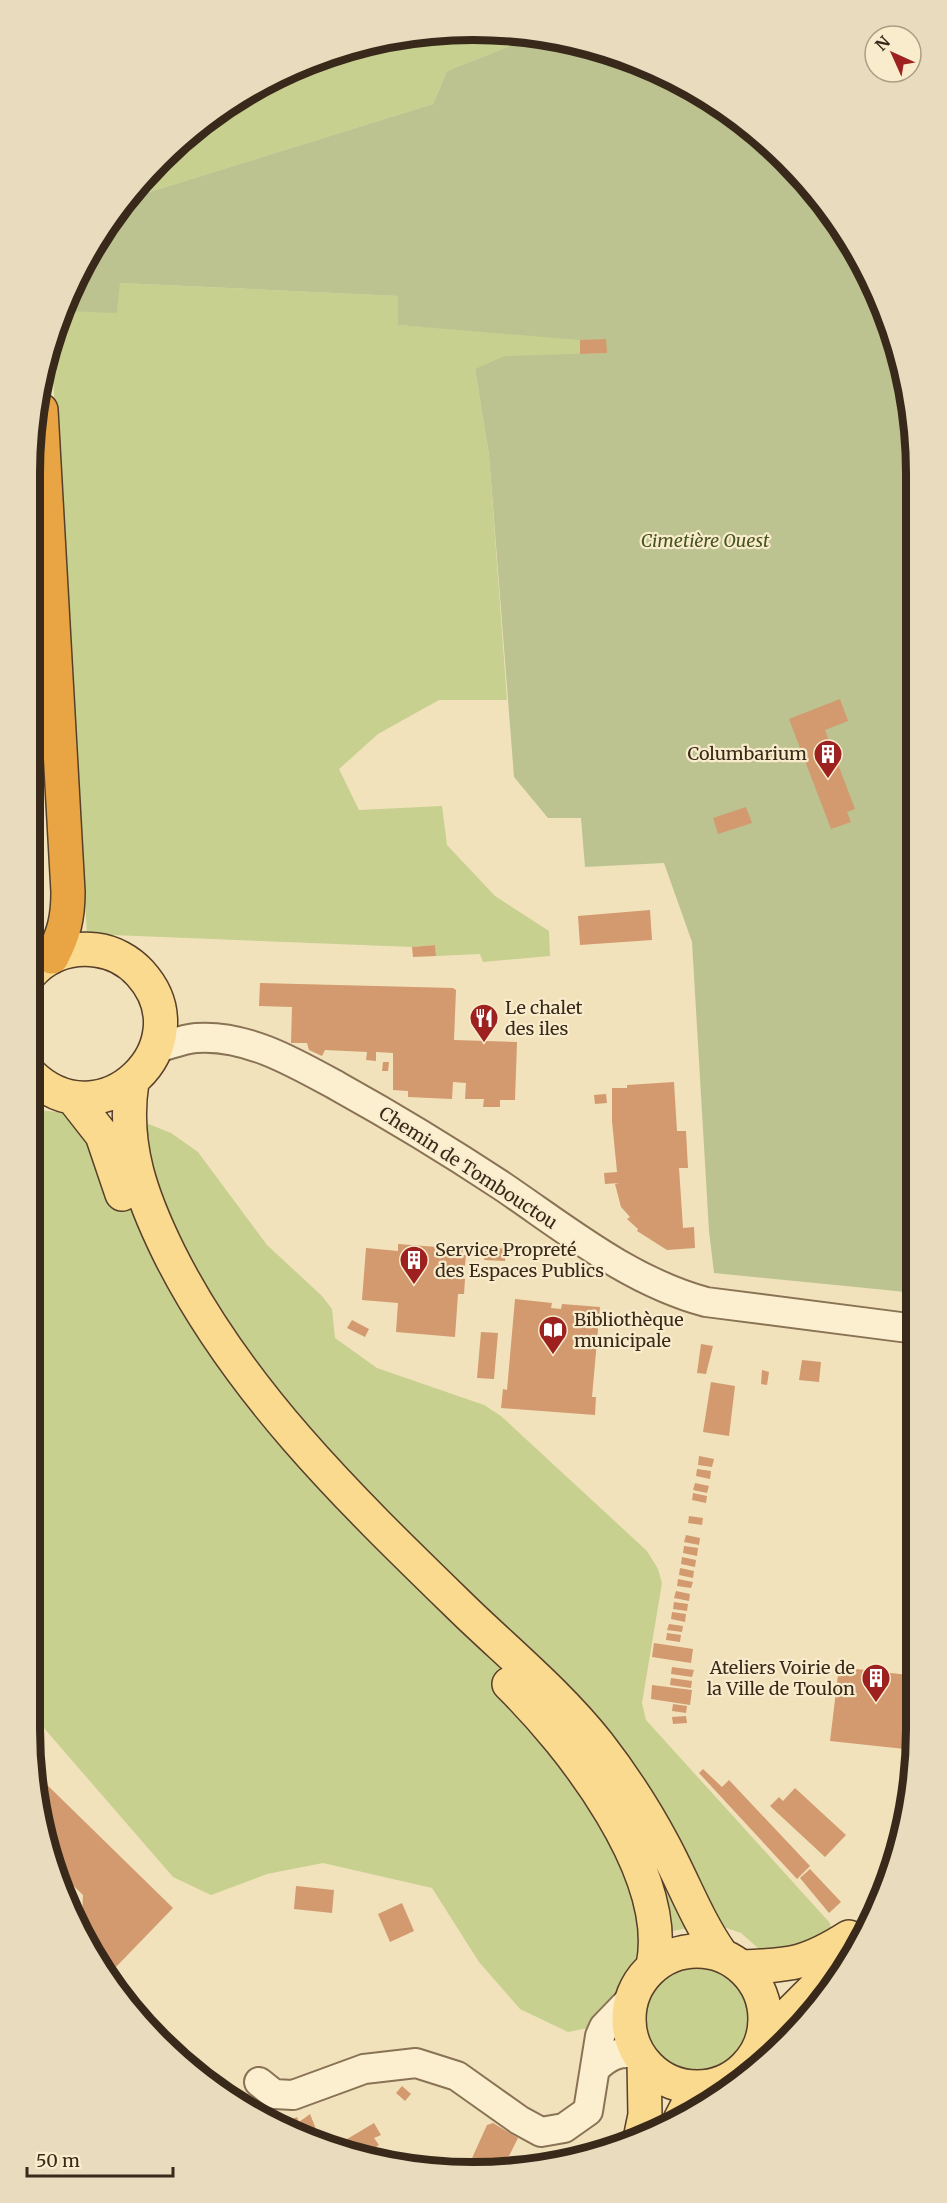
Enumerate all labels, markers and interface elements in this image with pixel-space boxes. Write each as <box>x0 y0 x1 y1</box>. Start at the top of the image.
north arrow <box>863 24 923 84</box>
text: N <box>871 32 894 55</box>
park label: Cimetière Ouest <box>641 529 770 552</box>
building icon: Columbarium <box>812 738 844 780</box>
place label: Columbarium <box>687 742 807 765</box>
place label: Le chalet des iles <box>505 996 583 1040</box>
restaurant icon: Le chalet des iles <box>468 1002 500 1044</box>
street label: Chemin de Tombouctou <box>375 1101 562 1234</box>
place label: Service Propreté des Espaces Publics <box>435 1238 604 1282</box>
building icon: Service Propreté des Espaces Publics <box>398 1244 430 1286</box>
place label: Bibliothèque municipale <box>574 1308 684 1352</box>
library icon: Bibliothèque municipale <box>537 1314 569 1356</box>
place label: Ateliers Voirie de la Ville de Toulon <box>707 1656 855 1700</box>
building icon: Ateliers Voirie de la Ville de Toulon <box>860 1662 892 1704</box>
scale bar <box>27 2140 172 2178</box>
text: 50 m <box>36 2149 80 2172</box>

